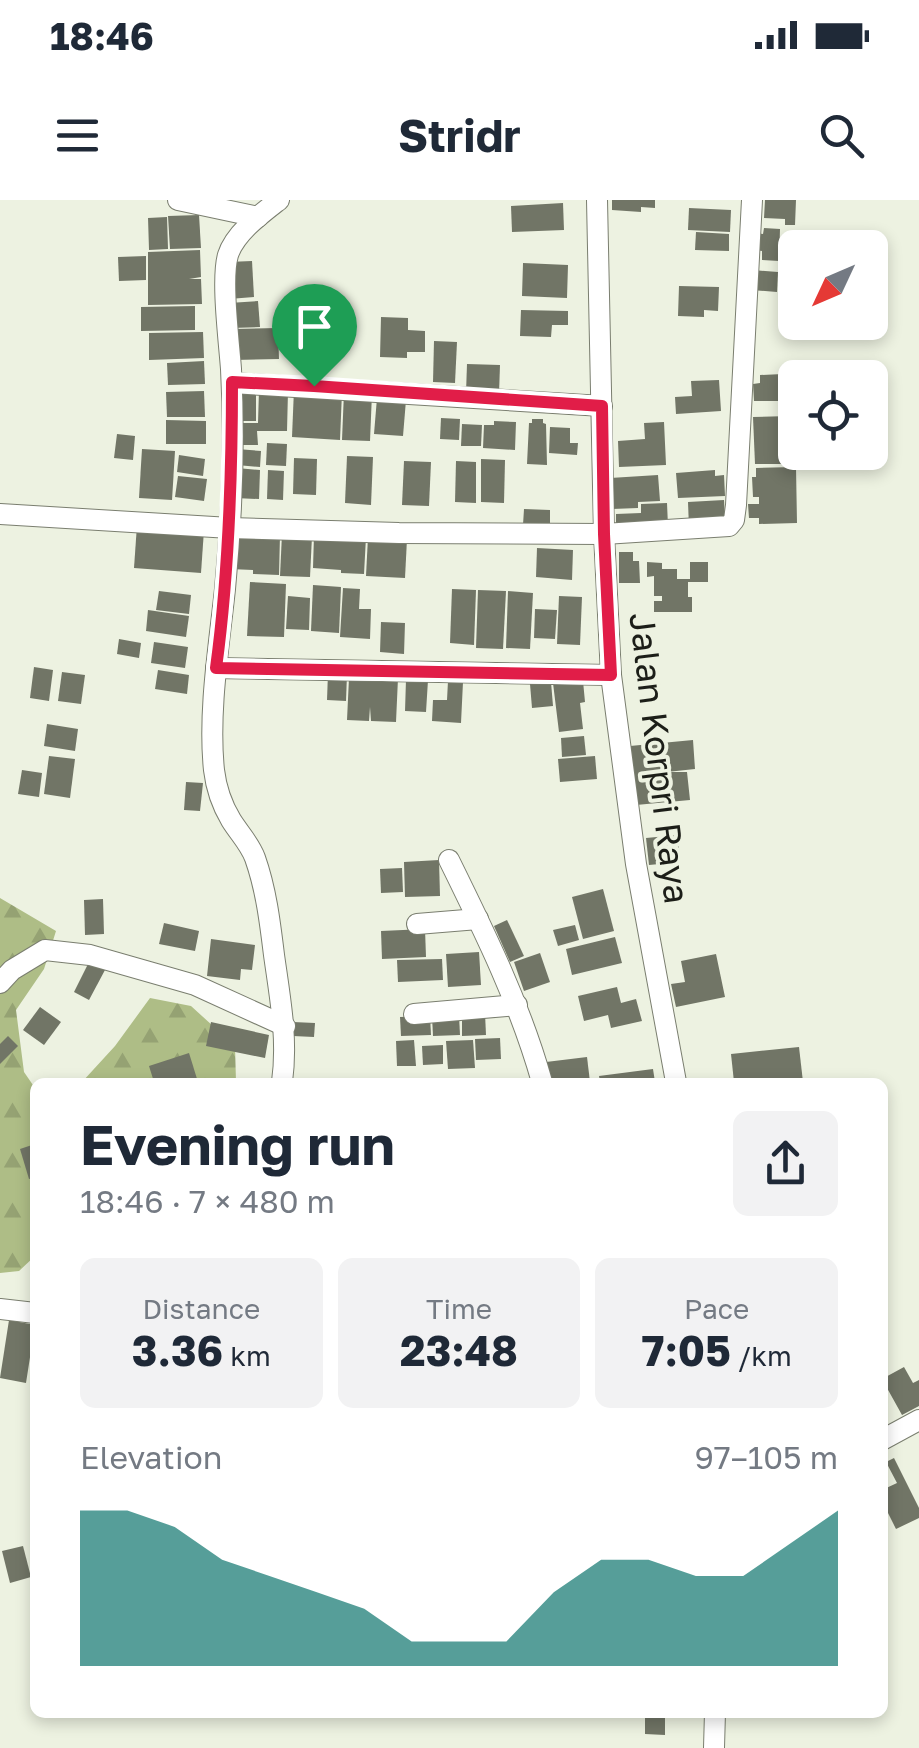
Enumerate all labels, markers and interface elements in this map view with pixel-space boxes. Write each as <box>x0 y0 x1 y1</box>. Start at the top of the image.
text: 18:46 <box>50 13 154 58</box>
icon: menu <box>50 108 105 163</box>
text: Stridr <box>398 108 521 162</box>
icon: search <box>814 108 869 163</box>
north arrow <box>778 230 888 340</box>
map controls <box>778 230 888 470</box>
pin <box>272 284 357 387</box>
icon: arrive <box>287 299 342 354</box>
button: locate <box>778 360 888 470</box>
street label: Jalan Korpri Raya <box>621 610 699 906</box>
text: Evening run <box>80 1111 395 1177</box>
button: share <box>733 1111 838 1216</box>
text: 18:46 · 7 × 480 m <box>80 1182 335 1220</box>
text: Distance <box>142 1292 260 1325</box>
text: Time <box>426 1292 492 1325</box>
text: Pace <box>684 1292 749 1325</box>
text: 3.36 <box>132 1325 223 1375</box>
text: 23:48 <box>400 1325 518 1375</box>
text: 7:05 <box>642 1325 731 1375</box>
text: km <box>223 1339 271 1372</box>
text: /km <box>731 1339 792 1372</box>
text: Elevation <box>80 1438 222 1476</box>
text: 97–105 m <box>694 1438 838 1476</box>

